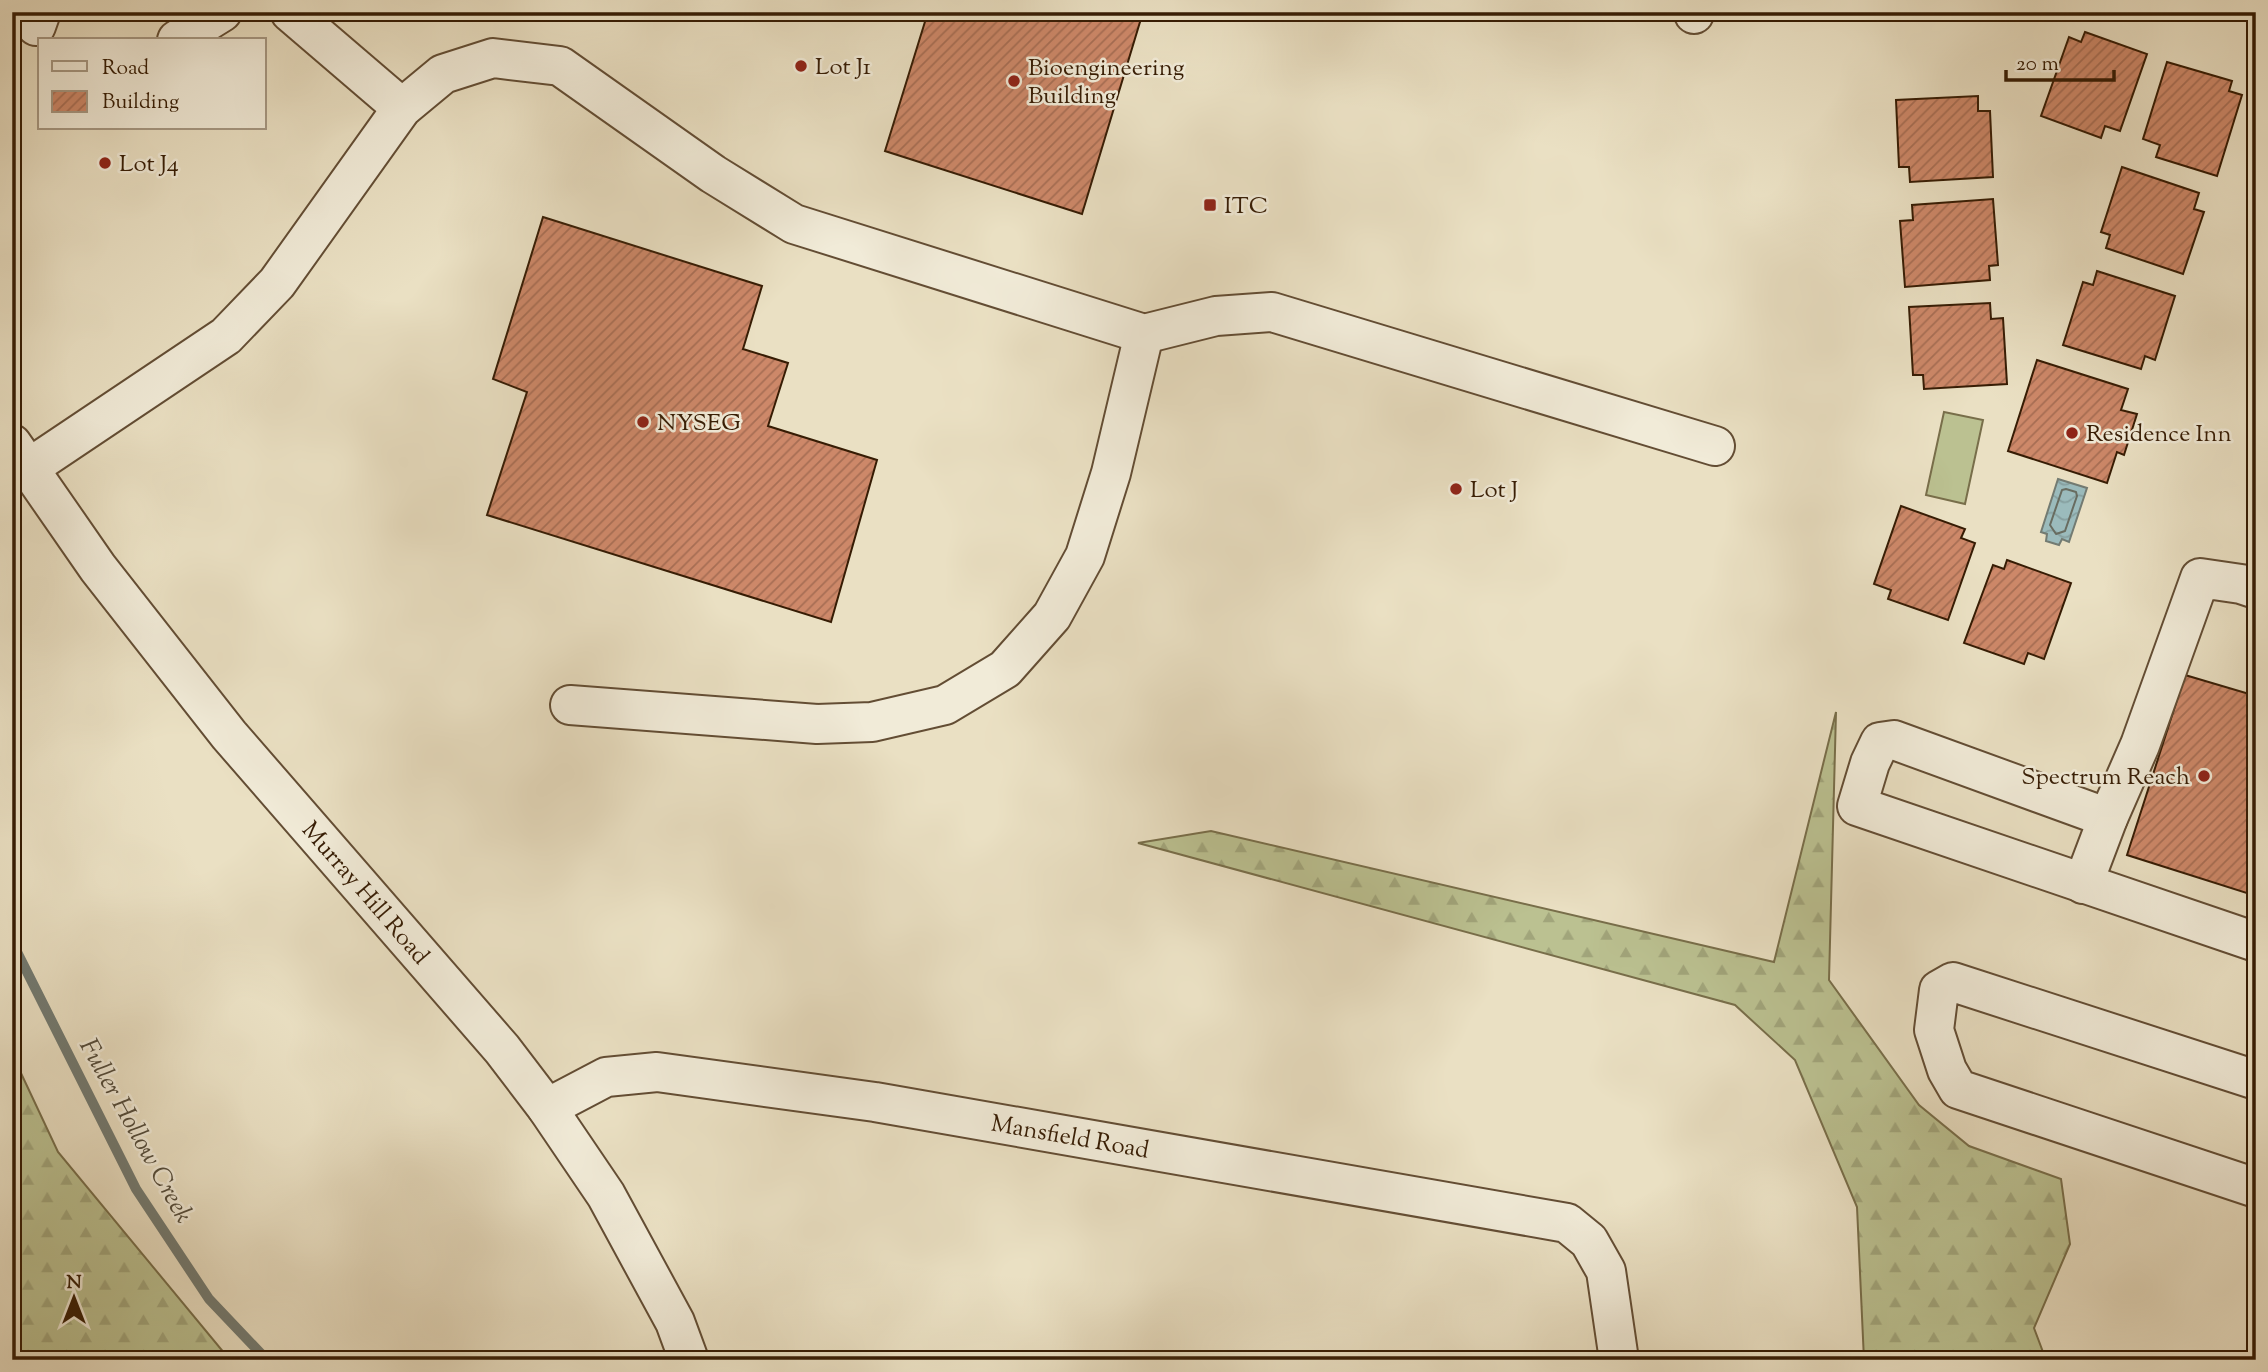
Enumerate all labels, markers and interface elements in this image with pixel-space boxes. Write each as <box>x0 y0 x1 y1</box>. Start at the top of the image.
legend <box>38 38 266 130</box>
scale bar <box>2006 38 2114 82</box>
text: 20 m <box>2016 50 2059 80</box>
place label: Lot J1 <box>815 51 871 85</box>
place label: Bioengineering Building <box>1028 52 1185 114</box>
text: Road <box>102 54 149 84</box>
marker: Lot J1 <box>793 58 809 74</box>
marker: Bioengineering Building <box>1006 73 1022 89</box>
text: Building <box>102 88 179 118</box>
place label: Lot J4 <box>119 148 179 182</box>
marker: Lot J4 <box>97 155 113 171</box>
place label: ITC <box>1224 190 1268 224</box>
marker: ITC <box>1202 197 1218 213</box>
place label: NYSEG <box>657 407 741 441</box>
marker: NYSEG <box>635 414 651 430</box>
place label: Residence Inn <box>2086 418 2232 452</box>
marker: Residence Inn <box>2064 425 2080 441</box>
place label: Lot J <box>1470 474 1518 508</box>
marker: Lot J <box>1448 481 1464 497</box>
place label: Spectrum Reach <box>2021 761 2190 795</box>
marker: Spectrum Reach <box>2196 768 2212 784</box>
street label: Murray Hill Road <box>293 815 437 973</box>
water label: Fuller Hollow Creek <box>69 1032 201 1231</box>
street label: Mansfield Road <box>988 1108 1152 1169</box>
north arrow <box>38 1264 108 1334</box>
text: N <box>66 1270 82 1297</box>

